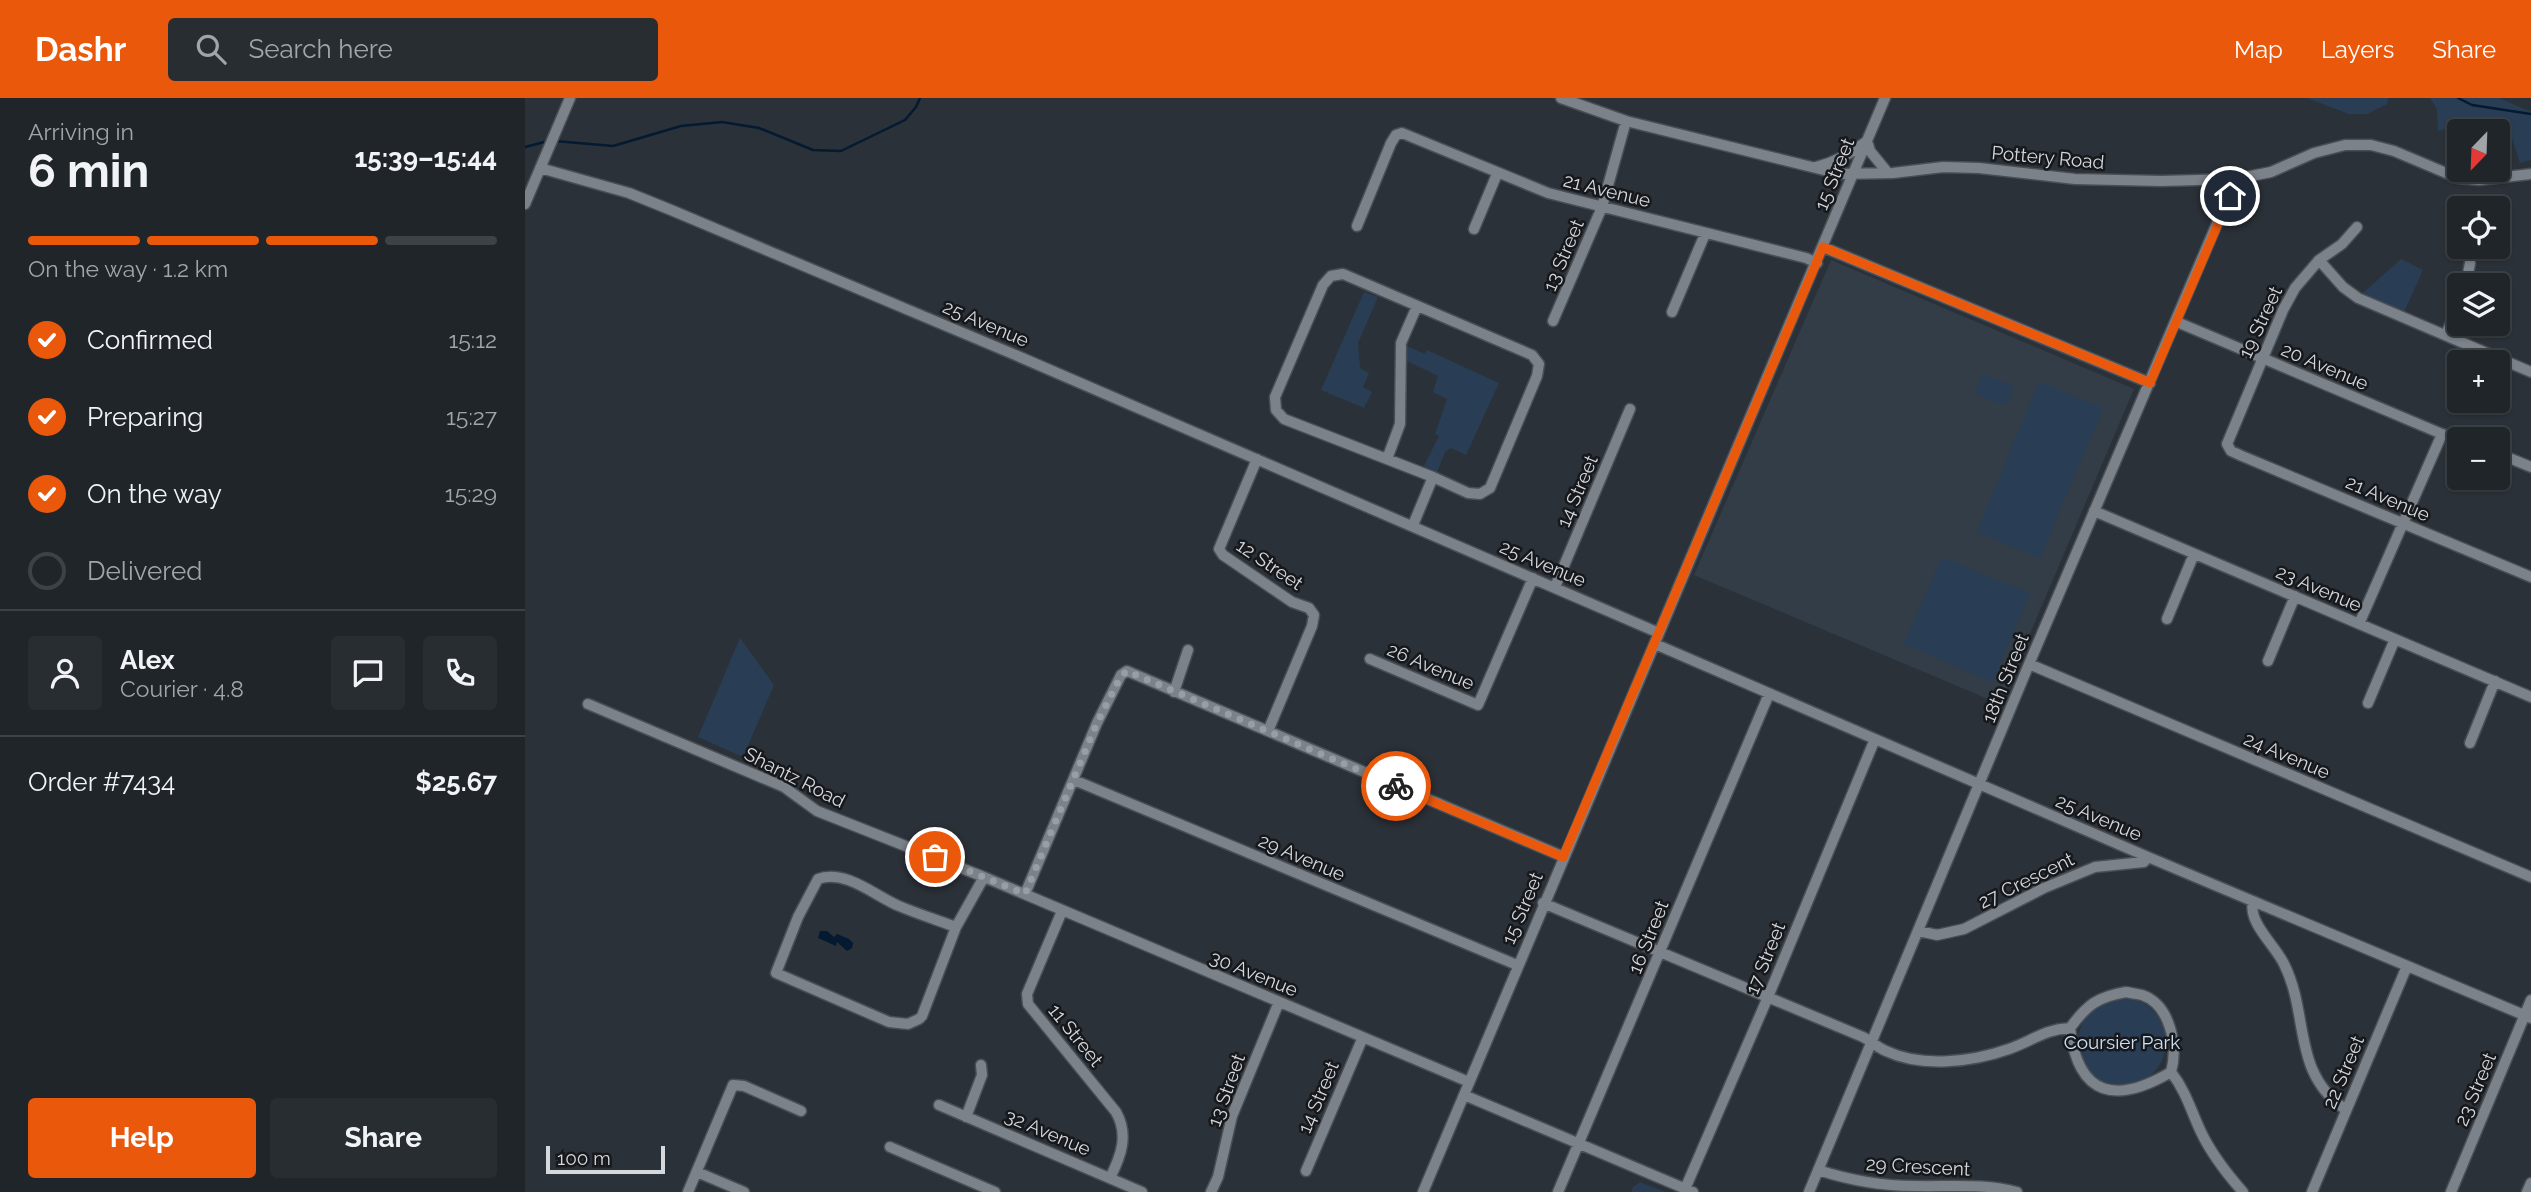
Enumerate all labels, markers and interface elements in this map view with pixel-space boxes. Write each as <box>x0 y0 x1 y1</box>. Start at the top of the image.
search box <box>168 18 658 81</box>
text: Dashr <box>35 30 126 69</box>
icon: search <box>192 30 230 68</box>
text: Search here <box>248 34 393 64</box>
text: Map <box>2234 35 2283 64</box>
text: Layers <box>2321 35 2394 64</box>
text: Share <box>2432 35 2496 64</box>
text: Arriving in <box>28 118 134 145</box>
north arrow <box>2447 119 2509 182</box>
map controls <box>2447 119 2510 490</box>
street label: 15 Street <box>1810 134 1859 213</box>
street label: Pottery Road <box>1991 141 2105 173</box>
text: 15:39–15:44 <box>354 143 497 173</box>
text: 6 min <box>28 144 149 198</box>
pin <box>2200 166 2260 226</box>
street label: 21 Avenue <box>1561 169 1653 211</box>
icon: home <box>2211 177 2249 215</box>
button: locate <box>2447 196 2510 259</box>
street label: 13 Street <box>1538 215 1588 294</box>
text: On the way · 1.2 km <box>28 255 228 282</box>
button: layers <box>2447 273 2510 336</box>
street label: 19 Street <box>2234 282 2286 361</box>
street label: 25 Avenue <box>940 295 1032 351</box>
icon: check <box>28 321 66 359</box>
text: Confirmed <box>87 325 213 355</box>
text: 15:12 <box>448 326 497 353</box>
street label: 20 Avenue <box>2278 338 2372 394</box>
button: + <box>2447 350 2510 413</box>
icon: check <box>28 398 66 436</box>
text: Preparing <box>87 402 203 432</box>
text: 15:27 <box>446 403 497 430</box>
button: − <box>2447 427 2510 490</box>
street label: 14 Street <box>1552 451 1602 530</box>
street label: 21 Avenue <box>2343 470 2433 526</box>
icon: check <box>28 475 66 513</box>
text: On the way <box>87 479 222 509</box>
text: 15:29 <box>445 480 497 507</box>
street label: 12 Street <box>1233 534 1308 595</box>
street label: 25 Avenue <box>1497 535 1589 591</box>
text: Delivered <box>87 556 202 586</box>
street label: 23 Avenue <box>2273 560 2365 616</box>
street label: 18th Street <box>1977 630 2033 726</box>
button: person <box>28 636 102 710</box>
button: chat <box>331 636 405 710</box>
button: phone <box>423 636 497 710</box>
street label: 26 Avenue <box>1384 638 1478 694</box>
text: Alex <box>120 645 175 675</box>
text: Courier · 4.8 <box>120 675 244 702</box>
street label: 24 Avenue <box>2241 727 2333 783</box>
street label: Shantz Road <box>741 742 849 812</box>
courier <box>1361 751 1431 821</box>
text: Order #7434 <box>28 767 175 797</box>
text: $25.67 <box>415 767 497 797</box>
icon: bike <box>1377 767 1415 805</box>
street label: 25 Avenue <box>2053 789 2145 845</box>
pin <box>905 827 965 887</box>
street label: 29 Avenue <box>1255 829 1349 885</box>
icon: bag <box>916 838 954 876</box>
street label: 27 Crescent <box>1975 847 2078 913</box>
street label: 15 Street <box>1497 868 1547 947</box>
street label: 16 Street <box>1623 897 1673 977</box>
street label: 17 Street <box>1741 918 1790 997</box>
street label: 30 Avenue <box>1207 945 1301 1001</box>
street label: 11 Street <box>1044 999 1108 1071</box>
park label: Coursier Park <box>2064 1031 2180 1053</box>
street label: 22 Street <box>2318 1032 2368 1112</box>
street label: 23 Street <box>2450 1048 2501 1129</box>
street label: 13 Street <box>1203 1050 1250 1129</box>
street label: 14 Street <box>1293 1057 1343 1136</box>
button: Help <box>28 1098 256 1178</box>
button: Share <box>270 1098 497 1178</box>
street label: 32 Avenue <box>1002 1104 1094 1160</box>
scale bar <box>546 1143 665 1175</box>
text: 100 m <box>557 1147 611 1169</box>
street label: 29 Crescent <box>1865 1152 1971 1180</box>

